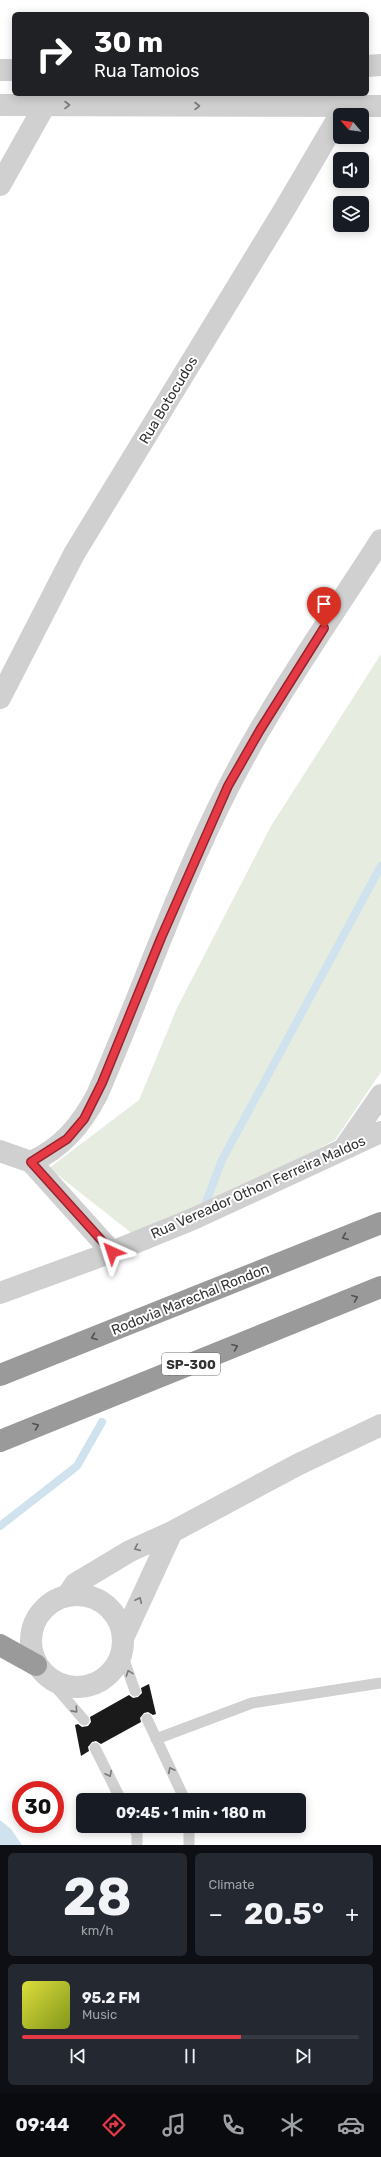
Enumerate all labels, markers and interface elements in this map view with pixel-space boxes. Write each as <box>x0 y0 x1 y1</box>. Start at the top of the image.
text: 30 m <box>94 26 163 59</box>
icon: right <box>28 28 80 80</box>
text: Rua Tamoios <box>94 60 199 82</box>
one-way arrow <box>64 101 70 109</box>
one-way arrow <box>194 101 200 110</box>
north arrow <box>333 108 369 144</box>
map controls <box>333 108 369 232</box>
button: sound <box>333 152 369 188</box>
button: layers <box>333 196 369 232</box>
street label: Rua Botocudos <box>136 353 201 447</box>
pin <box>307 587 341 628</box>
icon: arrive <box>313 593 335 615</box>
street label: Rua Vereador Othon Ferreira Maldos <box>148 1132 368 1243</box>
position arrow <box>91 1231 133 1273</box>
one-way arrow <box>341 1232 349 1240</box>
street label: Rodovia Marechal Rondon <box>109 1260 272 1339</box>
one-way arrow <box>351 1295 359 1303</box>
one-way arrow <box>90 1332 98 1340</box>
one-way arrow <box>231 1343 238 1351</box>
road number: SP-300 <box>162 1353 220 1375</box>
one-way arrow <box>33 1423 40 1431</box>
one-way arrow <box>133 1543 141 1551</box>
one-way arrow <box>134 1597 142 1604</box>
one-way arrow <box>125 1669 133 1676</box>
one-way arrow <box>70 1705 78 1713</box>
one-way arrow <box>168 1766 175 1774</box>
one-way arrow <box>104 1769 112 1777</box>
speed limit sign: 30 <box>12 1781 64 1833</box>
text: 09:45 · 1 min · 180 m <box>116 1804 266 1822</box>
text: 28 <box>63 1866 132 1928</box>
text: Climate <box>209 1877 255 1892</box>
text: 20.5° <box>244 1896 324 1932</box>
text: − <box>209 1901 223 1928</box>
text: + <box>345 1901 359 1928</box>
text: km/h <box>81 1923 113 1938</box>
text: 95.2 FM <box>82 1989 140 2007</box>
text: Music <box>82 2007 117 2022</box>
icon: previous <box>67 2045 89 2067</box>
icon: pause <box>179 2045 201 2067</box>
icon: next <box>292 2045 314 2067</box>
icon: directions <box>100 2111 128 2139</box>
icon: music <box>160 2111 188 2139</box>
icon: phone <box>219 2111 247 2139</box>
icon: climate <box>278 2111 306 2139</box>
icon: car <box>337 2111 365 2139</box>
text: 09:44 <box>16 2114 69 2136</box>

